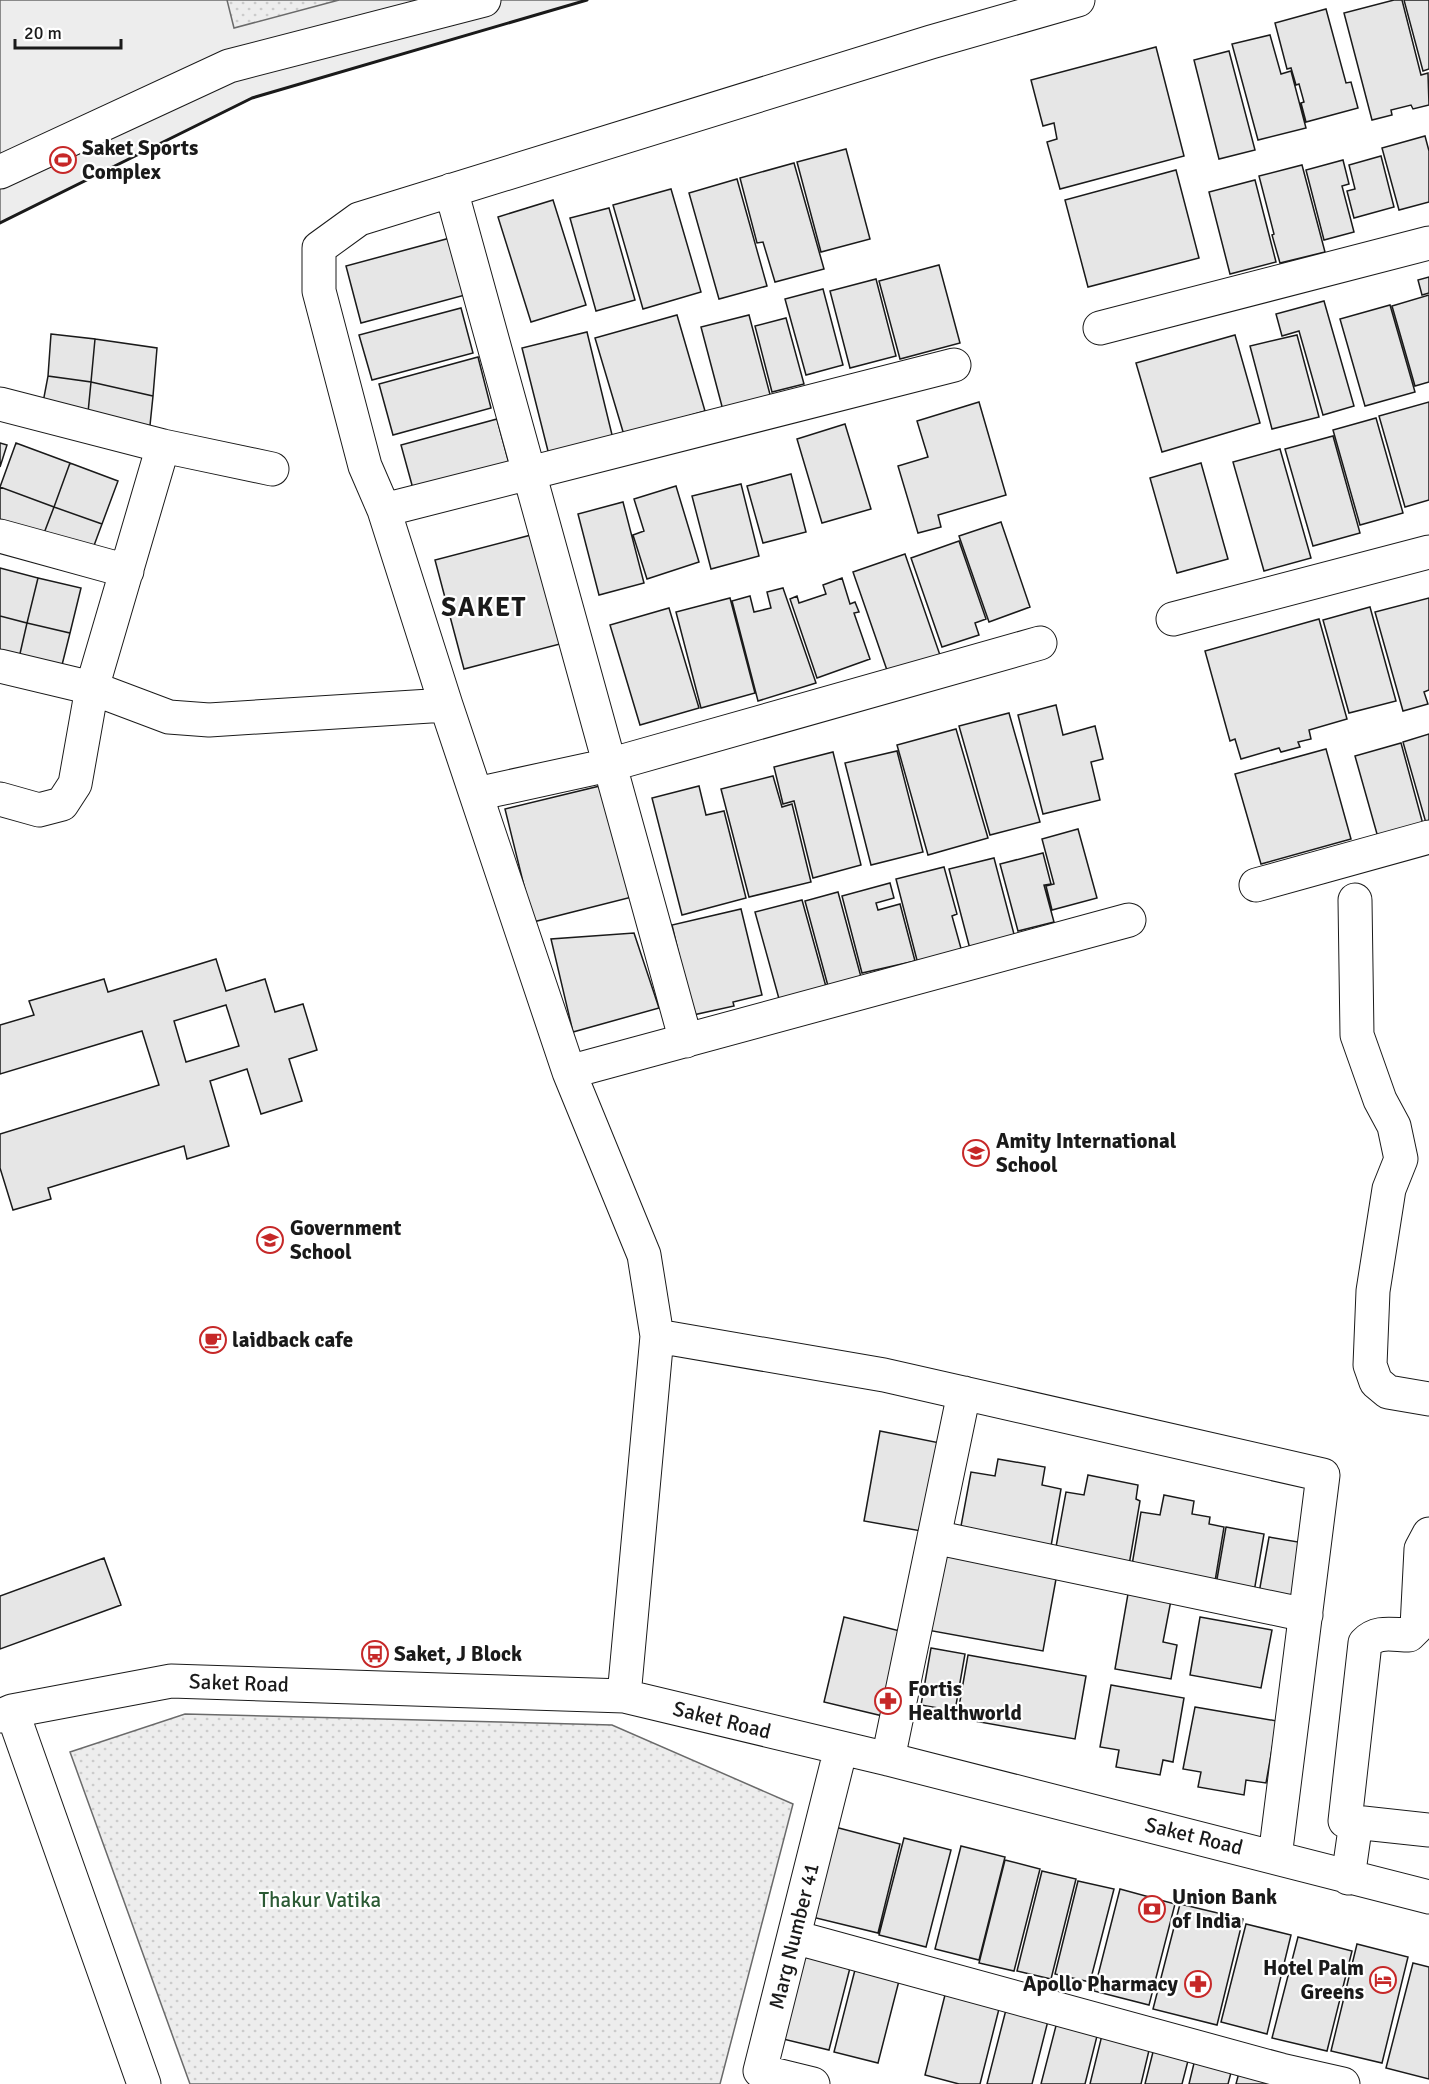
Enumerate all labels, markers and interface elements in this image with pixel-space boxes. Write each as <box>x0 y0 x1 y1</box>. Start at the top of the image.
scale bar <box>15 12 122 50</box>
text: 20 m <box>24 22 62 44</box>
place label: Saket Sports Complex <box>82 135 198 185</box>
sports icon: Saket Sports Complex <box>48 145 78 175</box>
district label: SAKET <box>441 591 527 624</box>
place label: Amity International School <box>996 1128 1177 1178</box>
school or university icon: Amity International School <box>961 1138 991 1168</box>
place label: Government School <box>290 1215 402 1265</box>
school or university icon: Government School <box>255 1225 285 1255</box>
cafe icon: laidback cafe <box>198 1325 228 1355</box>
place label: laidback cafe <box>232 1327 353 1353</box>
bus stop icon: Saket, J Block <box>360 1639 390 1669</box>
place label: Saket, J Block <box>394 1641 522 1667</box>
street label: Saket Road <box>189 1668 289 1698</box>
place label: Fortis Healthworld <box>908 1676 1022 1726</box>
pharmacy icon: Fortis Healthworld <box>873 1686 903 1716</box>
street label: Saket Road <box>670 1695 774 1745</box>
street label: Saket Road <box>1142 1811 1246 1861</box>
street label: Marg Number 41 <box>763 1860 825 2012</box>
place label: Union Bank of India <box>1172 1884 1277 1934</box>
park label: Thakur Vatika <box>259 1887 381 1913</box>
bank icon: Union Bank of India <box>1137 1894 1167 1924</box>
place label: Hotel Palm Greens <box>1263 1955 1364 2005</box>
hotel icon: Hotel Palm Greens <box>1368 1965 1398 1995</box>
pharmacy icon: Apollo Pharmacy <box>1183 1969 1213 1999</box>
place label: Apollo Pharmacy <box>1023 1971 1179 1997</box>

